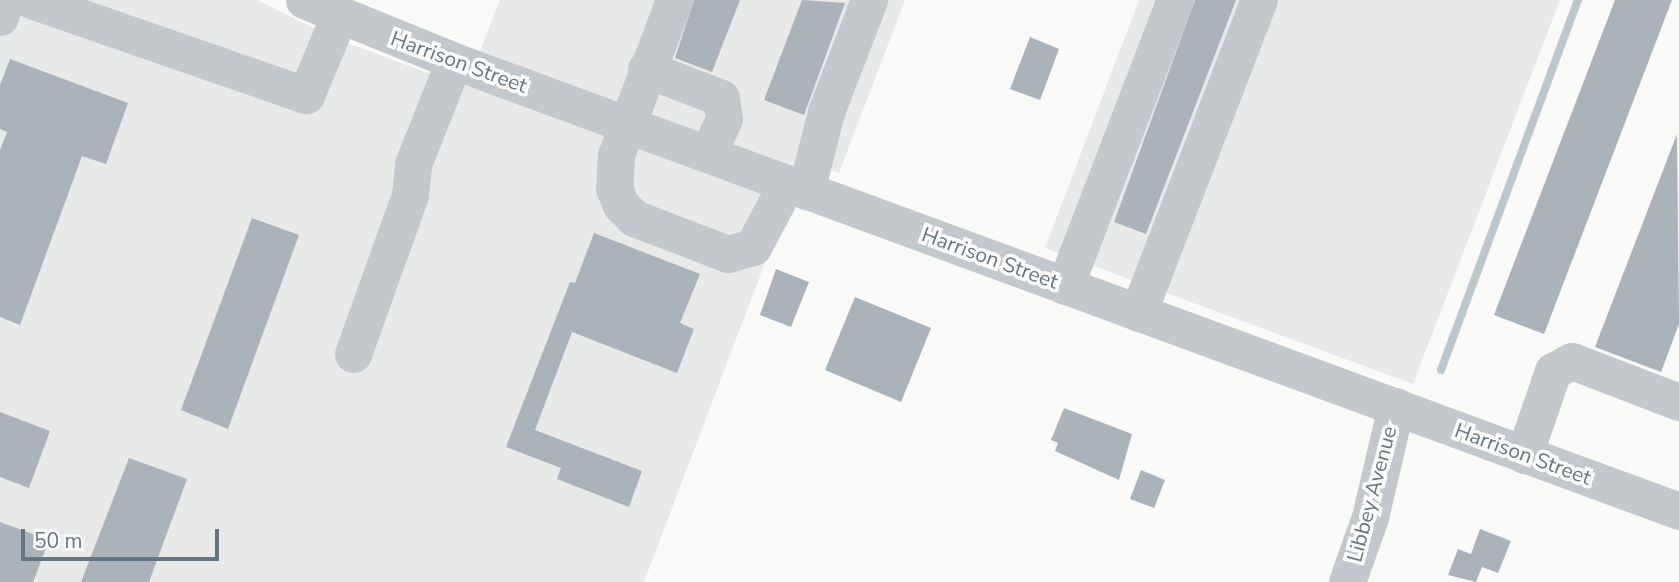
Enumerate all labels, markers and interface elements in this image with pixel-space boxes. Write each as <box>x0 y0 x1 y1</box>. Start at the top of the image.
street label: Harrison Street <box>387 26 531 98</box>
street label: Harrison Street <box>918 222 1062 294</box>
street label: Harrison Street <box>1451 418 1595 490</box>
street label: Libbey Avenue <box>1342 423 1402 565</box>
scale bar <box>24 516 222 560</box>
text: 50 m <box>34 527 83 555</box>

